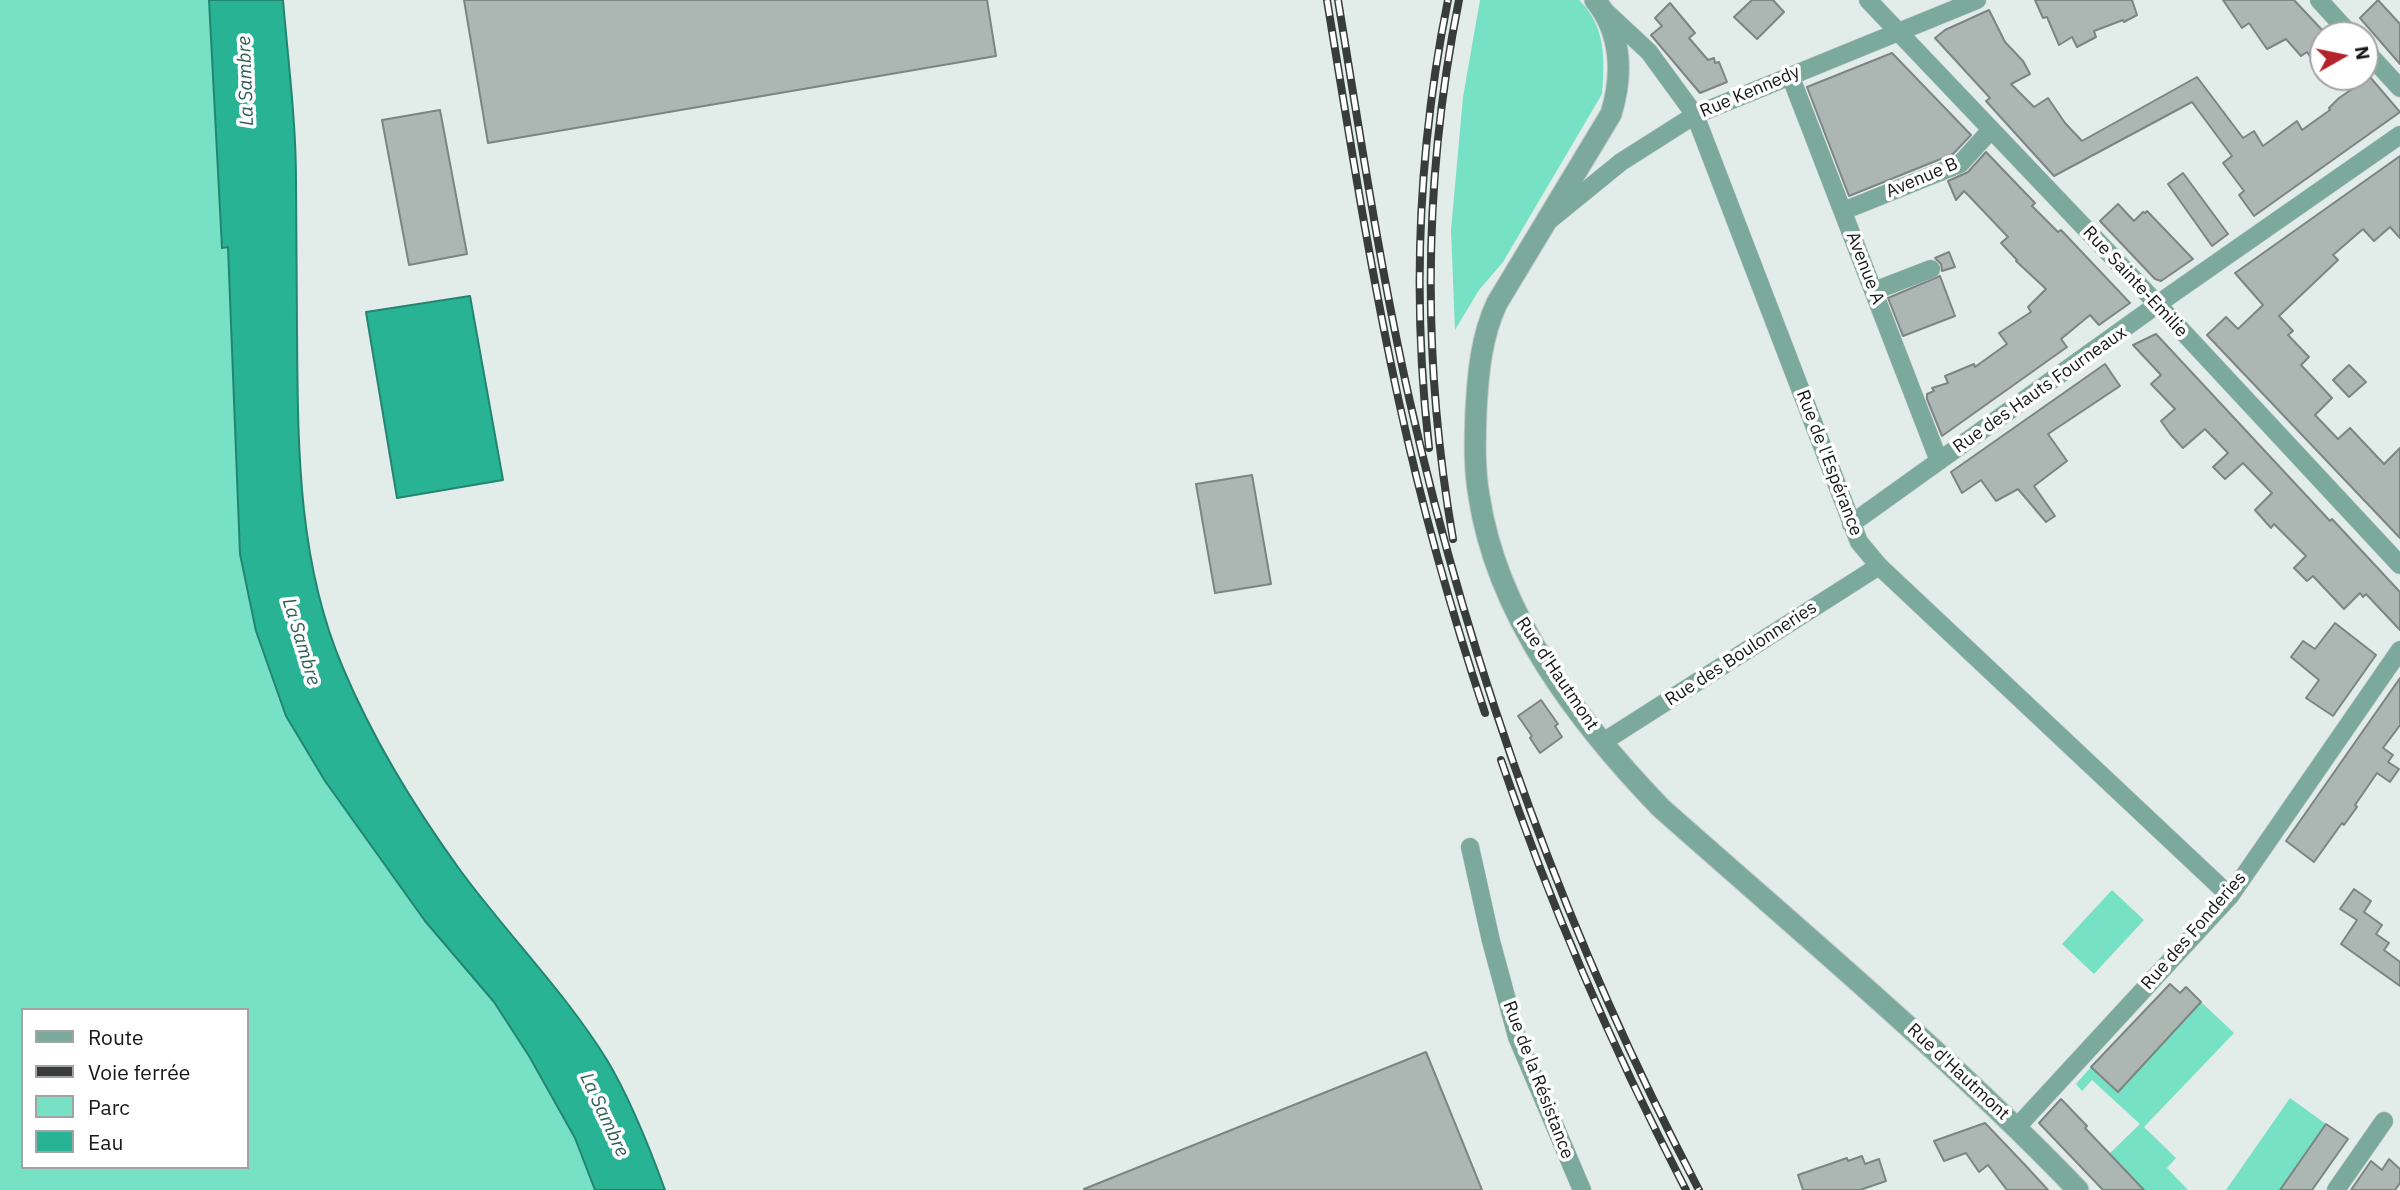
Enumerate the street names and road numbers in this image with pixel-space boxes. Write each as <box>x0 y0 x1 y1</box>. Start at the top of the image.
street label: Rue Kennedy <box>1697 61 1803 123</box>
street label: Avenue B <box>1883 153 1961 203</box>
street label: Rue Sainte-Emilie <box>2078 222 2192 342</box>
street label: Avenue A <box>1841 229 1889 307</box>
street label: Rue des Hauts Fourneaux <box>1949 322 2131 458</box>
street label: Rue de l'Espérance <box>1791 387 1867 539</box>
street label: Rue des Boulonneries <box>1661 597 1821 711</box>
street label: Rue d'Hautmont <box>1511 613 1603 735</box>
street label: Rue des Fonderies <box>2137 868 2251 994</box>
street label: Rue de la Résistance <box>1498 998 1578 1162</box>
street label: Rue d'Hautmont <box>1902 1019 2014 1125</box>

